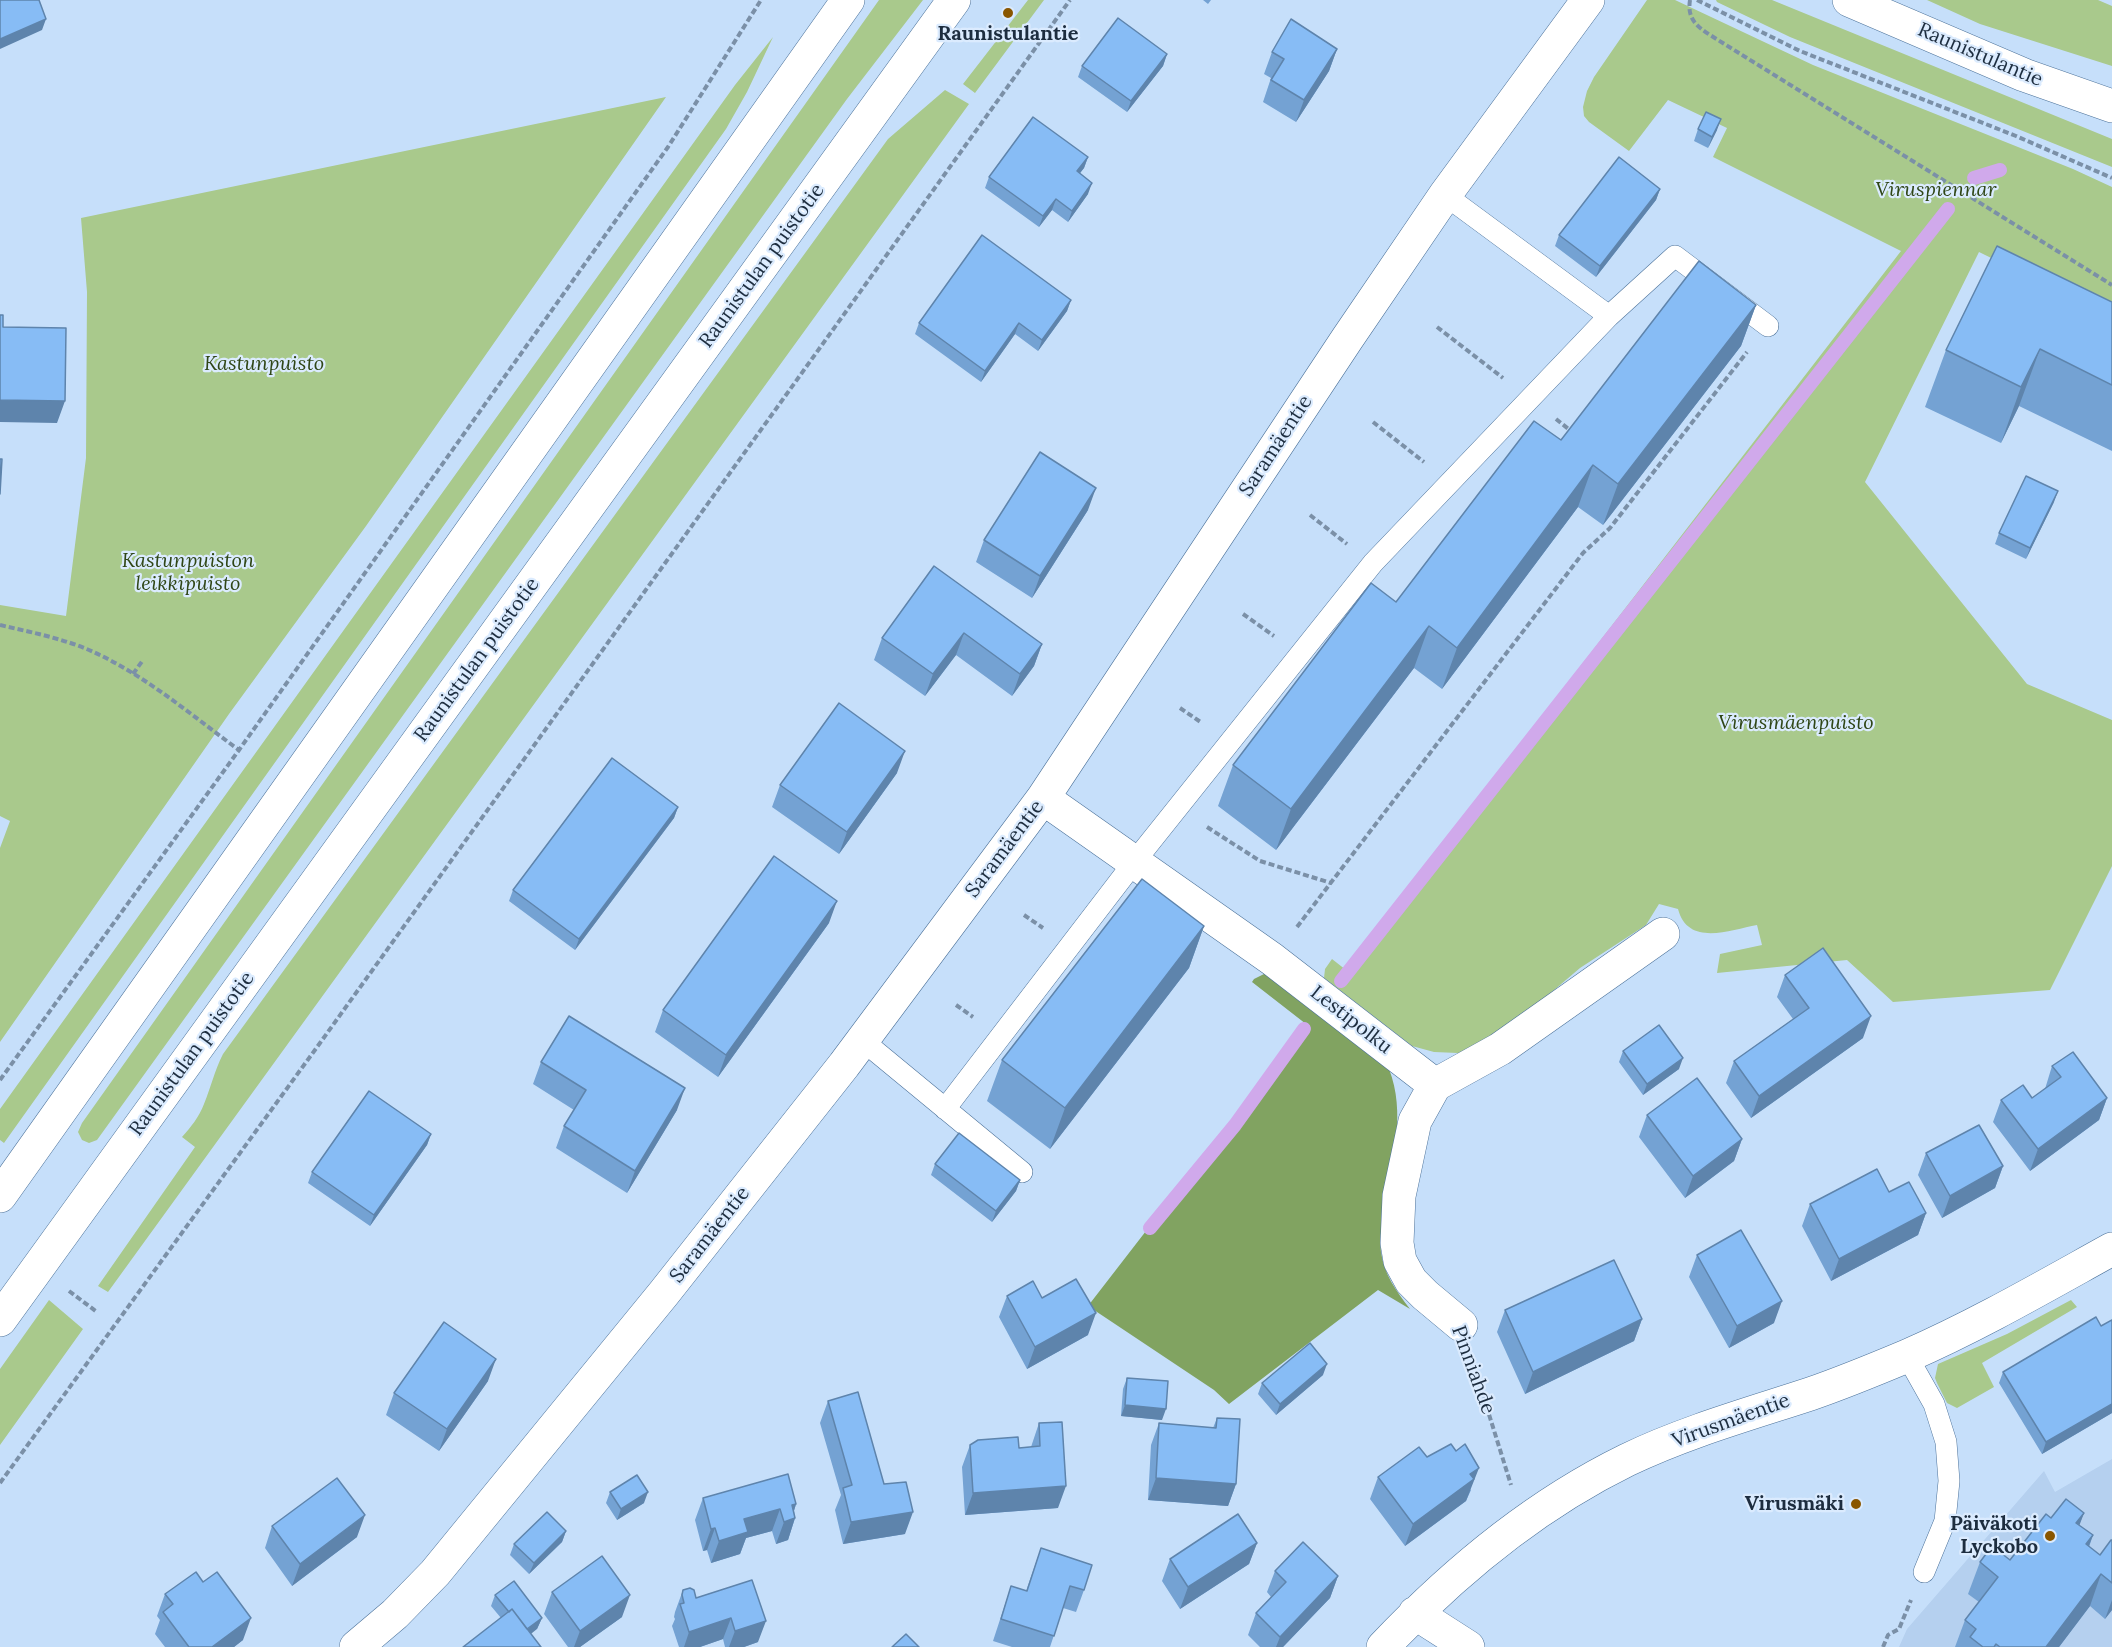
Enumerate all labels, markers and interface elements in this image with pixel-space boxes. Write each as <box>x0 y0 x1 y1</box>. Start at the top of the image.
marker: Raunistulantie <box>1001 6 1015 20</box>
street label: Raunistulantie <box>1914 18 2046 92</box>
place label: Raunistulantie <box>937 22 1079 46</box>
park label: Viruspiennar <box>1875 178 1997 202</box>
street label: Raunistulan puistotie <box>694 179 830 353</box>
park label: Kastunpuisto <box>204 352 324 376</box>
street label: Saramäentie <box>1234 391 1318 501</box>
park label: Kastunpuiston leikkipuisto <box>122 549 254 596</box>
street label: Raunistulan puistotie <box>409 573 545 747</box>
park label: Virusmäenpuisto <box>1718 711 1874 735</box>
street label: Saramäentie <box>961 796 1049 902</box>
street label: Raunistulan puistotie <box>124 967 260 1141</box>
street label: Lestipolku <box>1305 981 1397 1059</box>
street label: Saramäentie <box>665 1182 755 1288</box>
street label: Pinniahde <box>1446 1322 1500 1418</box>
street label: Virusmäentie <box>1669 1389 1793 1453</box>
place label: Virusmäki <box>1745 1492 1844 1516</box>
marker: Virusmäki <box>1849 1497 1863 1511</box>
place label: Päiväkoti Lyckobo <box>1950 1512 2038 1559</box>
marker: Päiväkoti Lyckobo <box>2043 1529 2057 1543</box>

